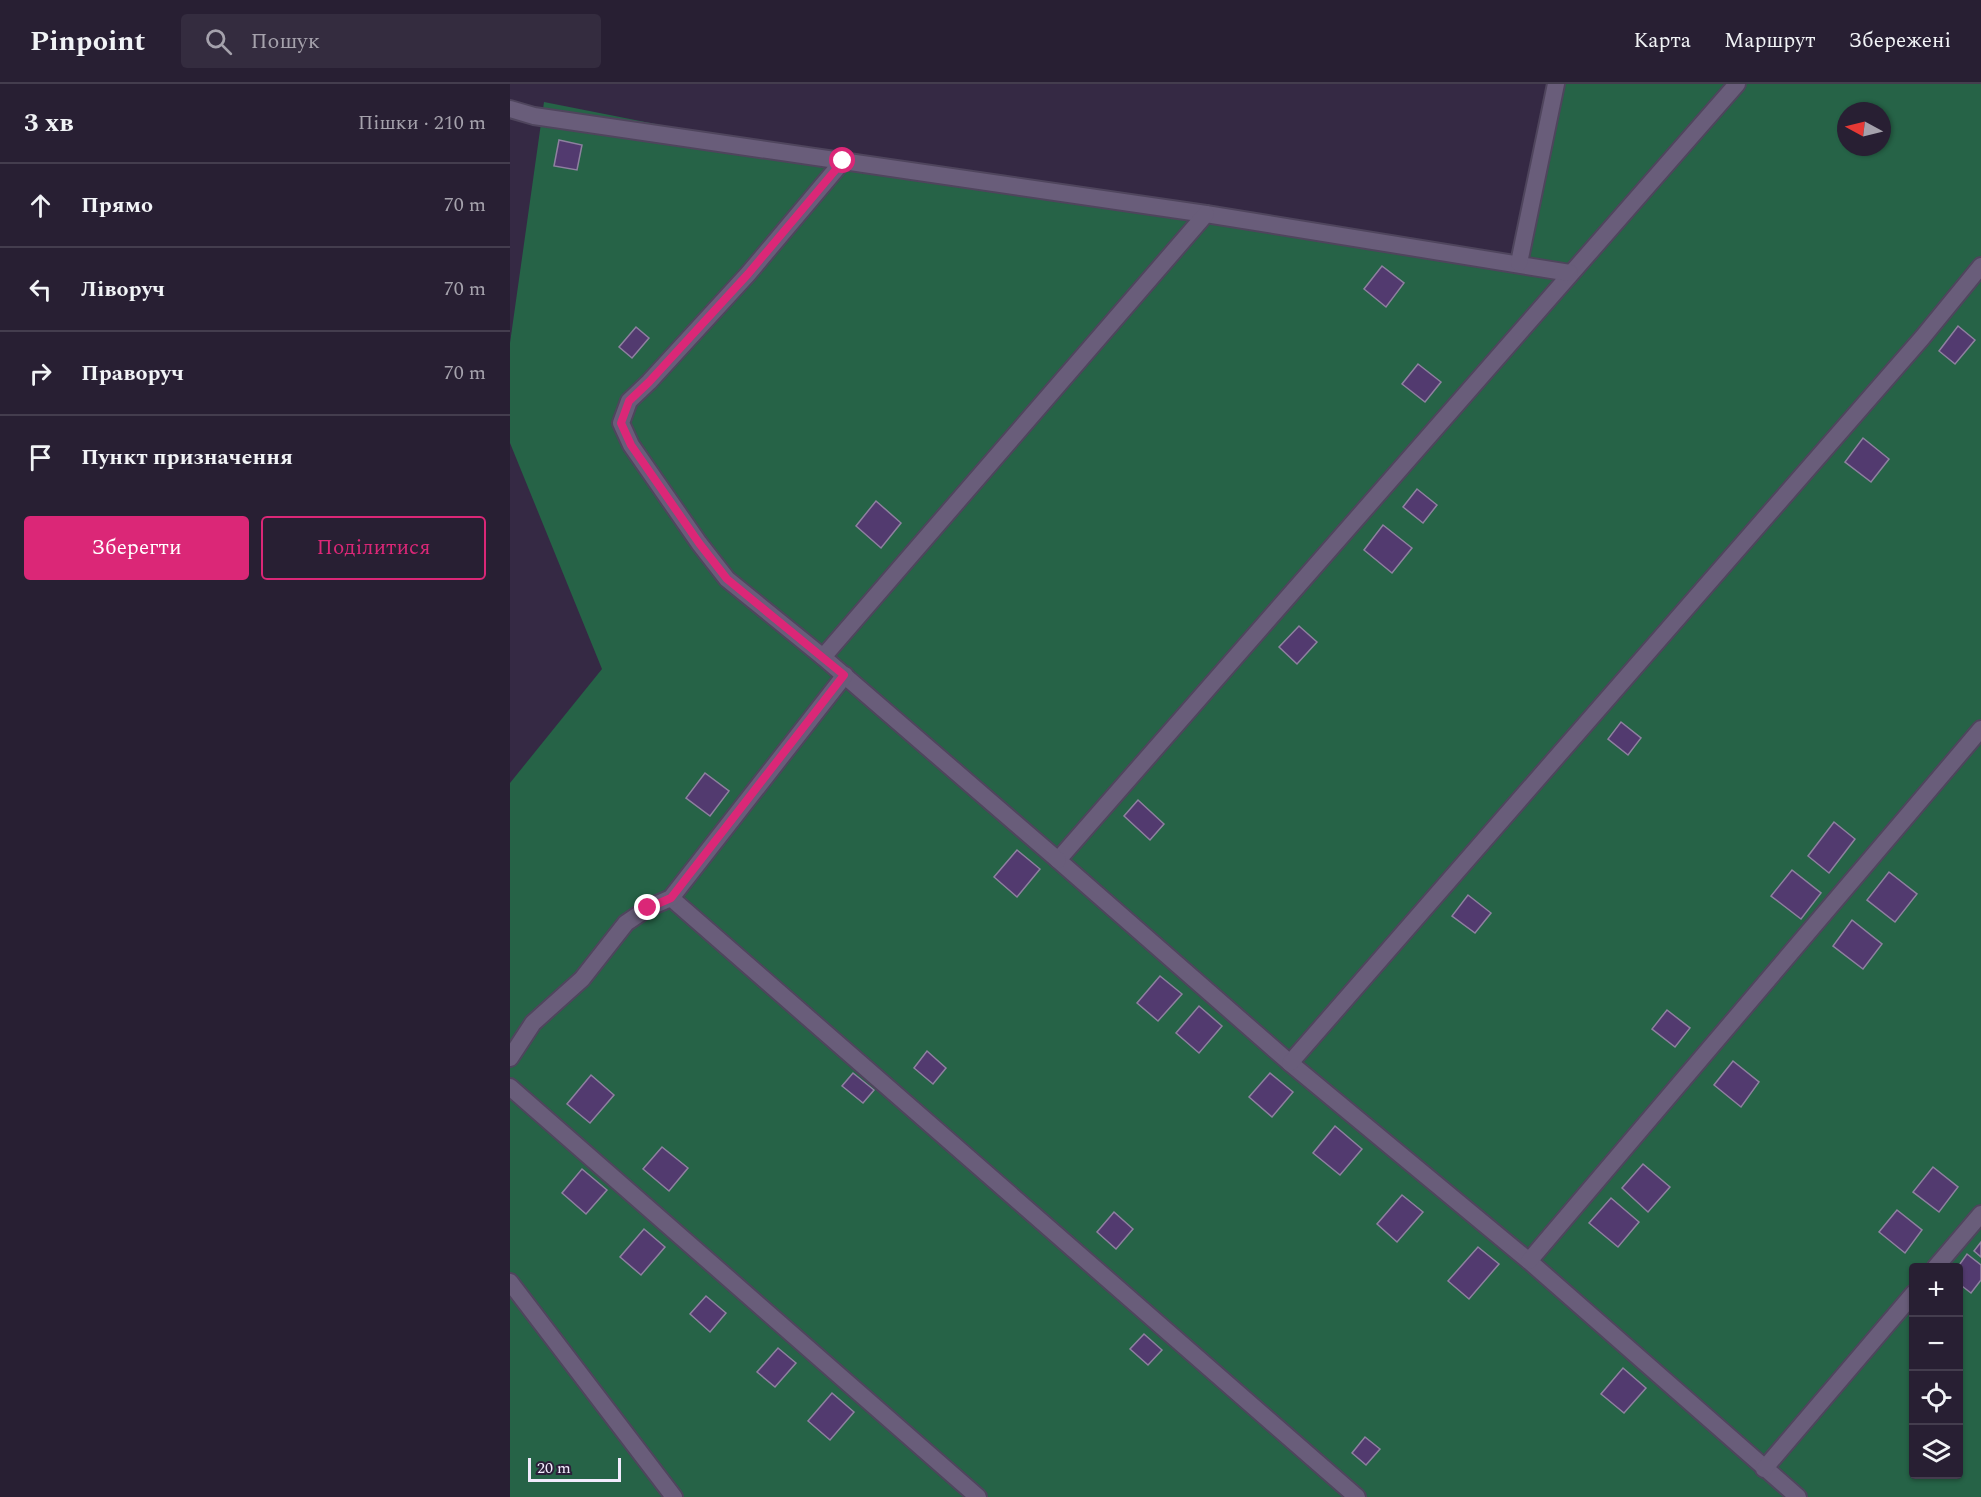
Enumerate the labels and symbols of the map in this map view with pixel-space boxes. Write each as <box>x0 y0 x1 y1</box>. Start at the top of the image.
north arrow <box>1837 102 1891 156</box>
route start <box>829 147 855 173</box>
route end <box>634 894 660 920</box>
scale bar <box>528 1455 621 1482</box>

